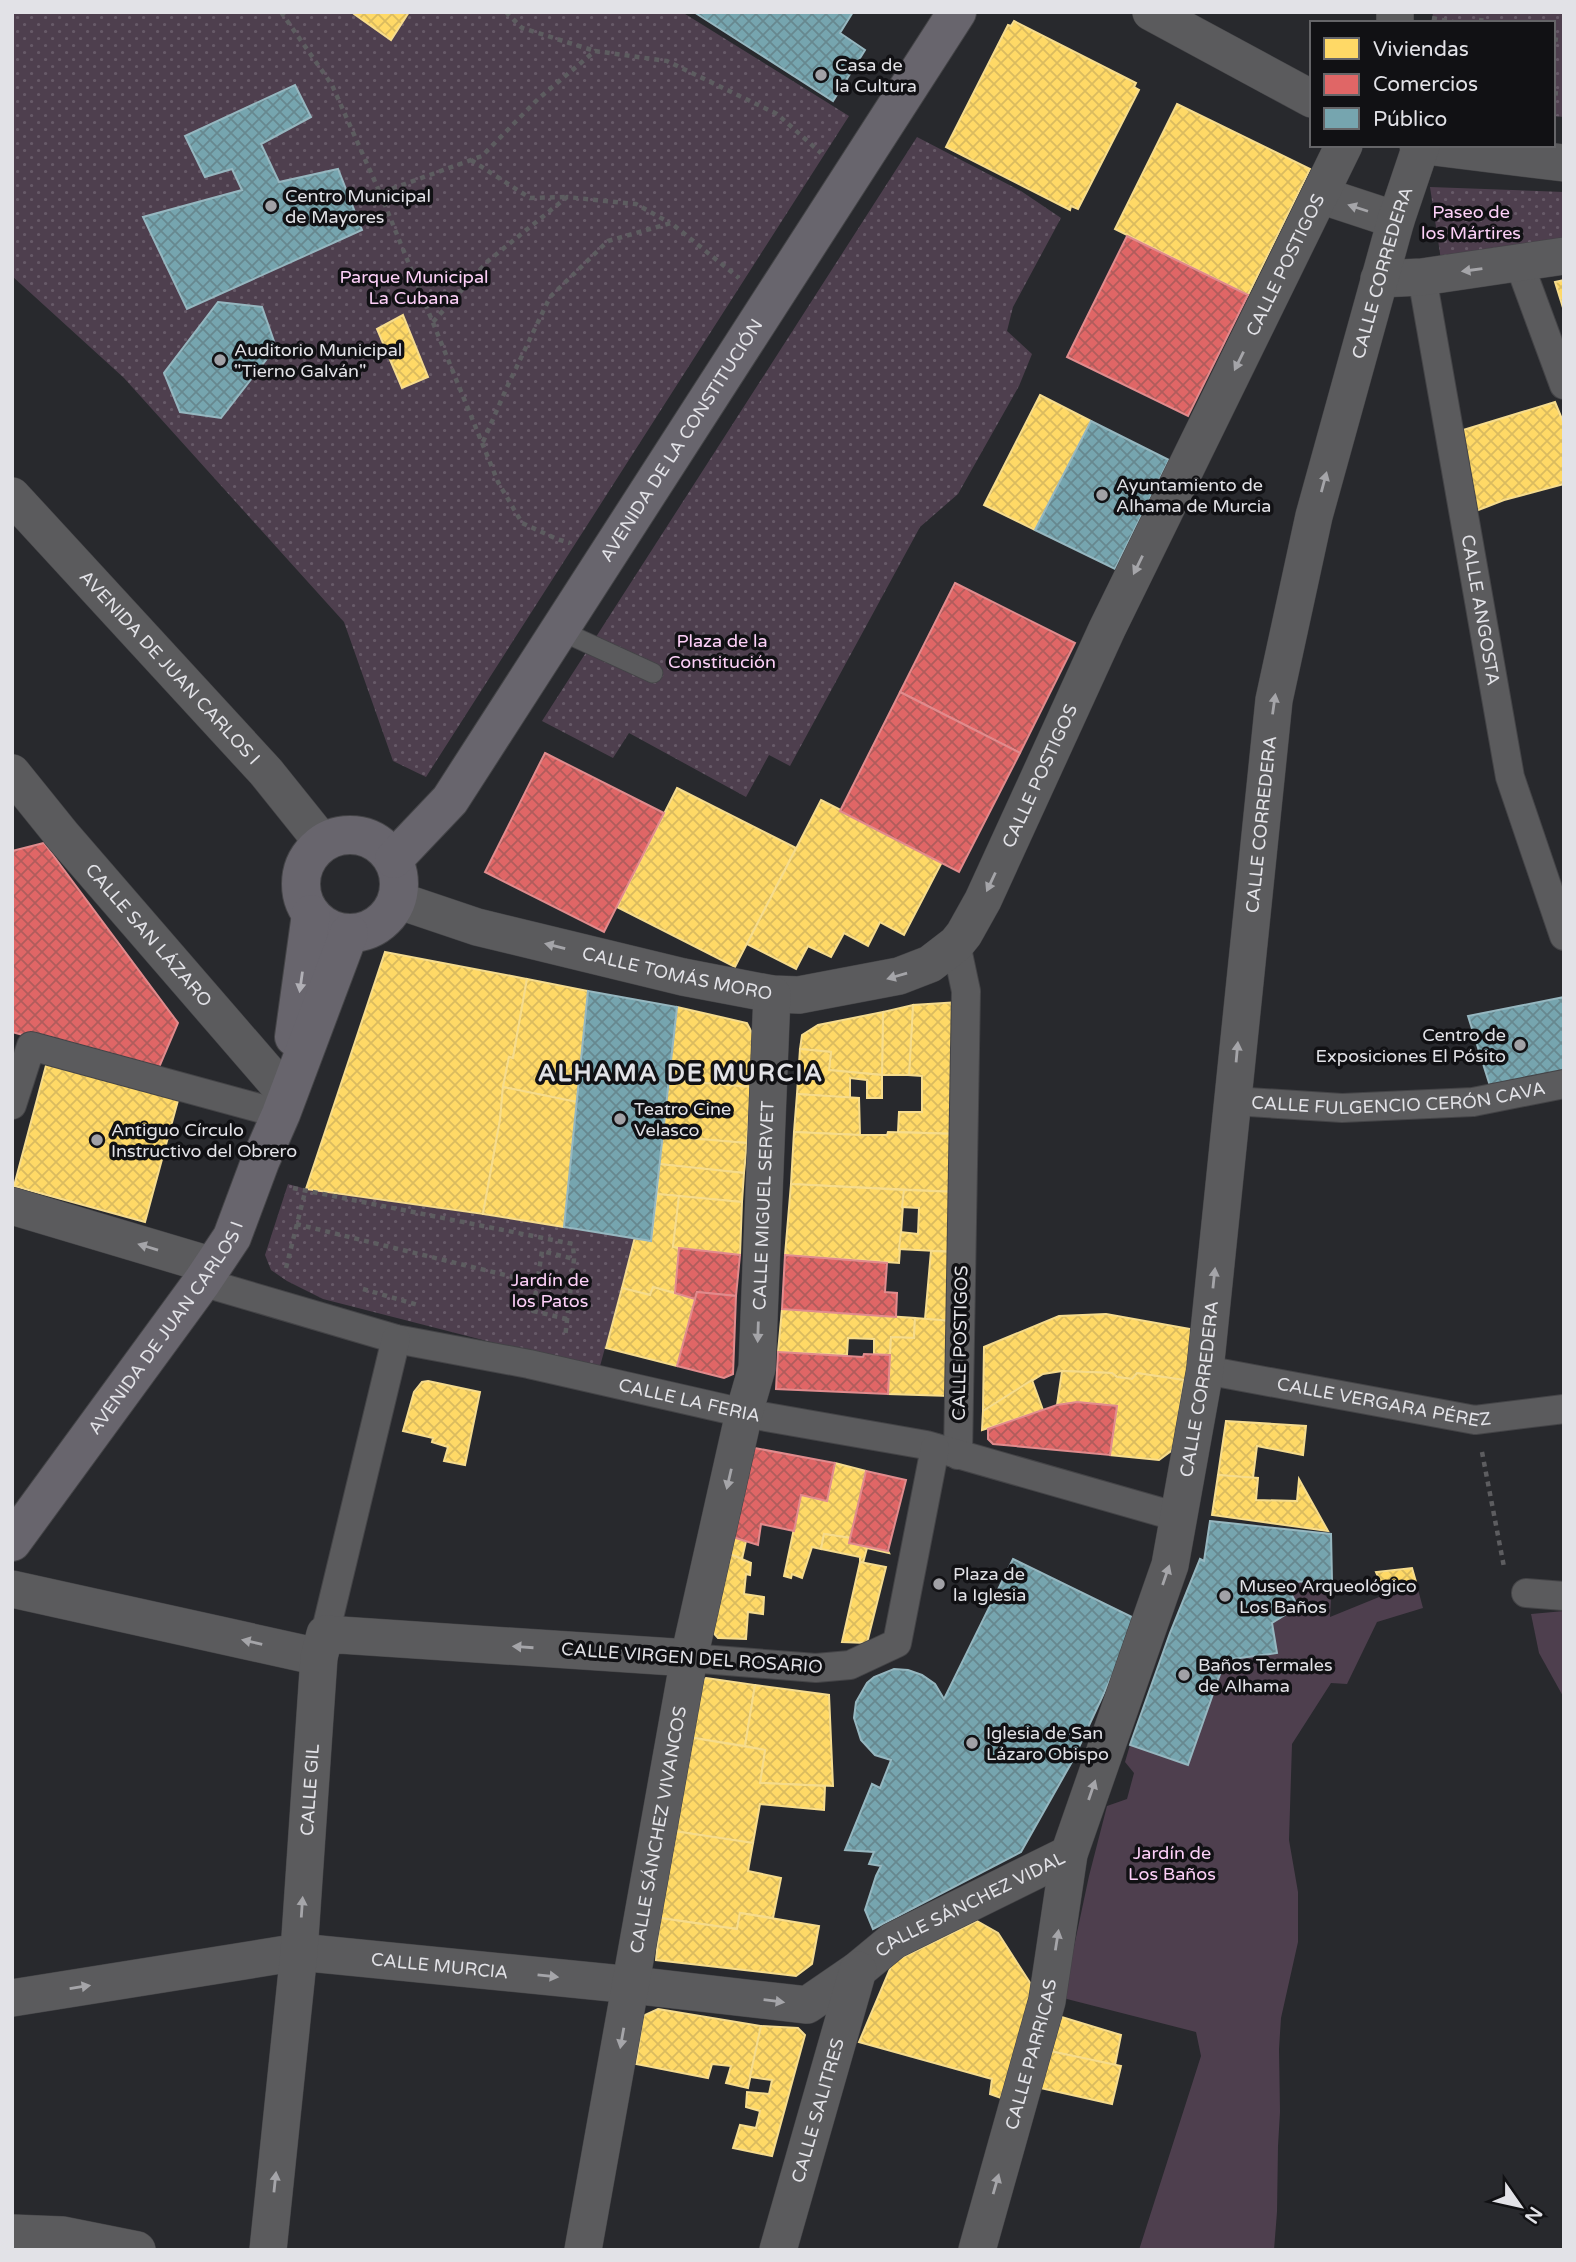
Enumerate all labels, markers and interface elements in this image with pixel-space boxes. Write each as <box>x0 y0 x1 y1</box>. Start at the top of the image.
legend <box>1310 21 1555 147</box>
text: Viviendas <box>1373 37 1469 62</box>
place label: Casa de la Cultura <box>835 54 917 97</box>
marker: Casa de la Cultura <box>813 67 829 83</box>
text: Comercios <box>1373 72 1478 97</box>
text: Público <box>1373 107 1447 132</box>
street label: CALLE CORREDERA <box>1347 184 1417 361</box>
place label: Centro Municipal de Mayores <box>285 185 431 228</box>
street label: CALLE POSTIGOS <box>1241 190 1329 340</box>
marker: Centro Municipal de Mayores <box>263 198 279 214</box>
park label: Paseo de los Mártires <box>1421 201 1521 244</box>
one-way arrow <box>1347 202 1368 213</box>
one-way arrow <box>1461 265 1483 276</box>
park label: Parque Municipal La Cubana <box>339 266 489 309</box>
street label: AVENIDA DE LA CONSTITUCIÓN <box>595 315 768 566</box>
place label: Auditorio Municipal "Tierno Galván" <box>234 339 402 382</box>
one-way arrow <box>1233 351 1245 371</box>
marker: Auditorio Municipal "Tierno Galván" <box>212 352 228 368</box>
one-way arrow <box>1319 471 1329 492</box>
place label: Ayuntamiento de Alhama de Murcia <box>1116 474 1271 517</box>
marker: Ayuntamiento de Alhama de Murcia <box>1094 487 1110 503</box>
street label: CALLE ANGOSTA <box>1457 533 1505 687</box>
one-way arrow <box>1133 555 1144 575</box>
street label: AVENIDA DE JUAN CARLOS I <box>75 566 265 769</box>
park label: Plaza de la Constitución <box>668 630 776 673</box>
one-way arrow <box>1269 693 1280 715</box>
street label: CALLE POSTIGOS <box>997 701 1082 851</box>
street label: CALLE CORREDERA <box>1241 735 1281 914</box>
street label: CALLE SAN LÁZARO <box>81 859 217 1011</box>
one-way arrow <box>985 872 997 892</box>
one-way arrow <box>544 940 566 951</box>
street label: CALLE TOMÁS MORO <box>580 942 774 1005</box>
one-way arrow <box>295 971 306 993</box>
one-way arrow <box>886 971 907 981</box>
place label: Centro de Exposiciones El Pósito <box>1316 1024 1506 1067</box>
marker: Centro de Exposiciones El Pósito <box>1512 1037 1528 1053</box>
one-way arrow <box>1232 1041 1243 1063</box>
district label: ALHAMA DE MURCIA <box>538 1059 824 1088</box>
street label: CALLE FULGENCIO CERÓN CAVA <box>1251 1077 1547 1119</box>
place label: Teatro Cine Velasco <box>634 1098 731 1141</box>
street label: CALLE MIGUEL SERVET <box>748 1100 779 1311</box>
marker: Teatro Cine Velasco <box>612 1111 628 1127</box>
place label: Antiguo Círculo Instructivo del Obrero <box>111 1119 297 1162</box>
marker: Antiguo Círculo Instructivo del Obrero <box>89 1132 105 1148</box>
street label: AVENIDA DE JUAN CARLOS I <box>83 1218 248 1439</box>
one-way arrow <box>137 1241 158 1251</box>
street label: CALLE POSTIGOS <box>948 1265 972 1421</box>
one-way arrow <box>1209 1267 1220 1289</box>
park label: Jardín de los Patos <box>511 1269 589 1312</box>
street label: CALLE CORREDERA <box>1175 1300 1223 1479</box>
one-way arrow <box>753 1321 764 1343</box>
street label: CALLE VERGARA PÉREZ <box>1275 1373 1492 1432</box>
street label: CALLE LA FERIA <box>616 1374 762 1427</box>
one-way arrow <box>723 1468 734 1490</box>
place label: Plaza de la Iglesia <box>953 1563 1026 1606</box>
one-way arrow <box>1161 1564 1172 1585</box>
place label: Museo Arqueológico Los Baños <box>1239 1575 1417 1618</box>
marker: Plaza de la Iglesia <box>931 1576 947 1592</box>
marker: Museo Arqueológico Los Baños <box>1217 1588 1233 1604</box>
one-way arrow <box>241 1637 263 1648</box>
street label: CALLE VIRGEN DEL ROSARIO <box>561 1638 823 1678</box>
one-way arrow <box>511 1641 533 1652</box>
place label: Baños Termales de Alhama <box>1198 1654 1333 1697</box>
marker: Baños Termales de Alhama <box>1176 1667 1192 1683</box>
street label: CALLE SÁNCHEZ VIVANCOS <box>625 1704 691 1955</box>
place label: Iglesia de San Lázaro Obispo <box>986 1722 1109 1765</box>
marker: Iglesia de San Lázaro Obispo <box>964 1735 980 1751</box>
street label: CALLE GIL <box>296 1743 324 1837</box>
one-way arrow <box>1087 1779 1098 1800</box>
park label: Jardín de Los Baños <box>1128 1842 1216 1885</box>
street label: CALLE SÁNCHEZ VIDAL <box>871 1846 1069 1962</box>
one-way arrow <box>297 1895 308 1917</box>
one-way arrow <box>1051 1929 1062 1951</box>
street label: CALLE MURCIA <box>370 1948 509 1984</box>
one-way arrow <box>538 1971 560 1982</box>
street label: CALLE PARRICAS <box>1000 1978 1061 2132</box>
one-way arrow <box>69 1981 91 1992</box>
one-way arrow <box>764 1996 786 2007</box>
one-way arrow <box>616 2028 627 2050</box>
street label: CALLE SALITRES <box>787 2036 849 2185</box>
one-way arrow <box>270 2171 281 2193</box>
north arrow <box>1485 2171 1555 2241</box>
one-way arrow <box>991 2173 1001 2194</box>
text: N <box>1520 2202 1547 2227</box>

